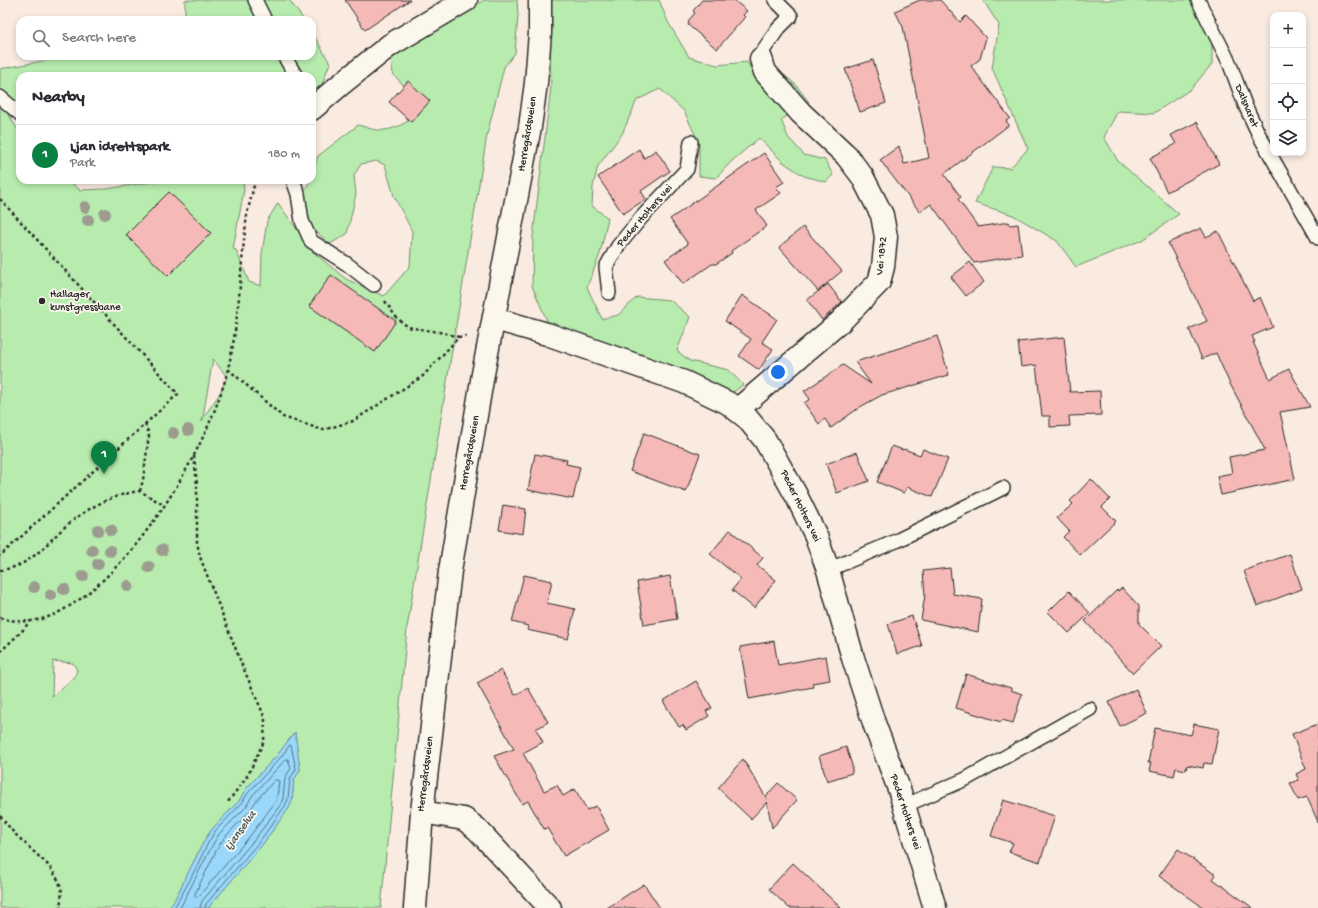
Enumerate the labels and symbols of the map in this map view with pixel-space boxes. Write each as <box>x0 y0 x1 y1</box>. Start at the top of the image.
street label: Dalsnaret <box>1231 82 1261 131</box>
street label: Herregårdsveien <box>515 95 540 172</box>
street label: Peder Holters vei <box>614 182 675 250</box>
street label: Vei 1872 <box>874 236 890 277</box>
place label: Hallager kunstgressbane <box>50 289 121 314</box>
marker: Hallager kunstgressbane <box>37 296 47 306</box>
your location <box>768 362 788 382</box>
street label: Herregårdsveien <box>457 414 483 491</box>
pin: 1 <box>91 441 117 474</box>
street label: Peder Holters vei <box>777 467 823 544</box>
street label: Herregårdsveien <box>414 735 437 812</box>
street label: Peder Holters vei <box>887 772 923 851</box>
water label: Ljanselva <box>222 807 261 854</box>

